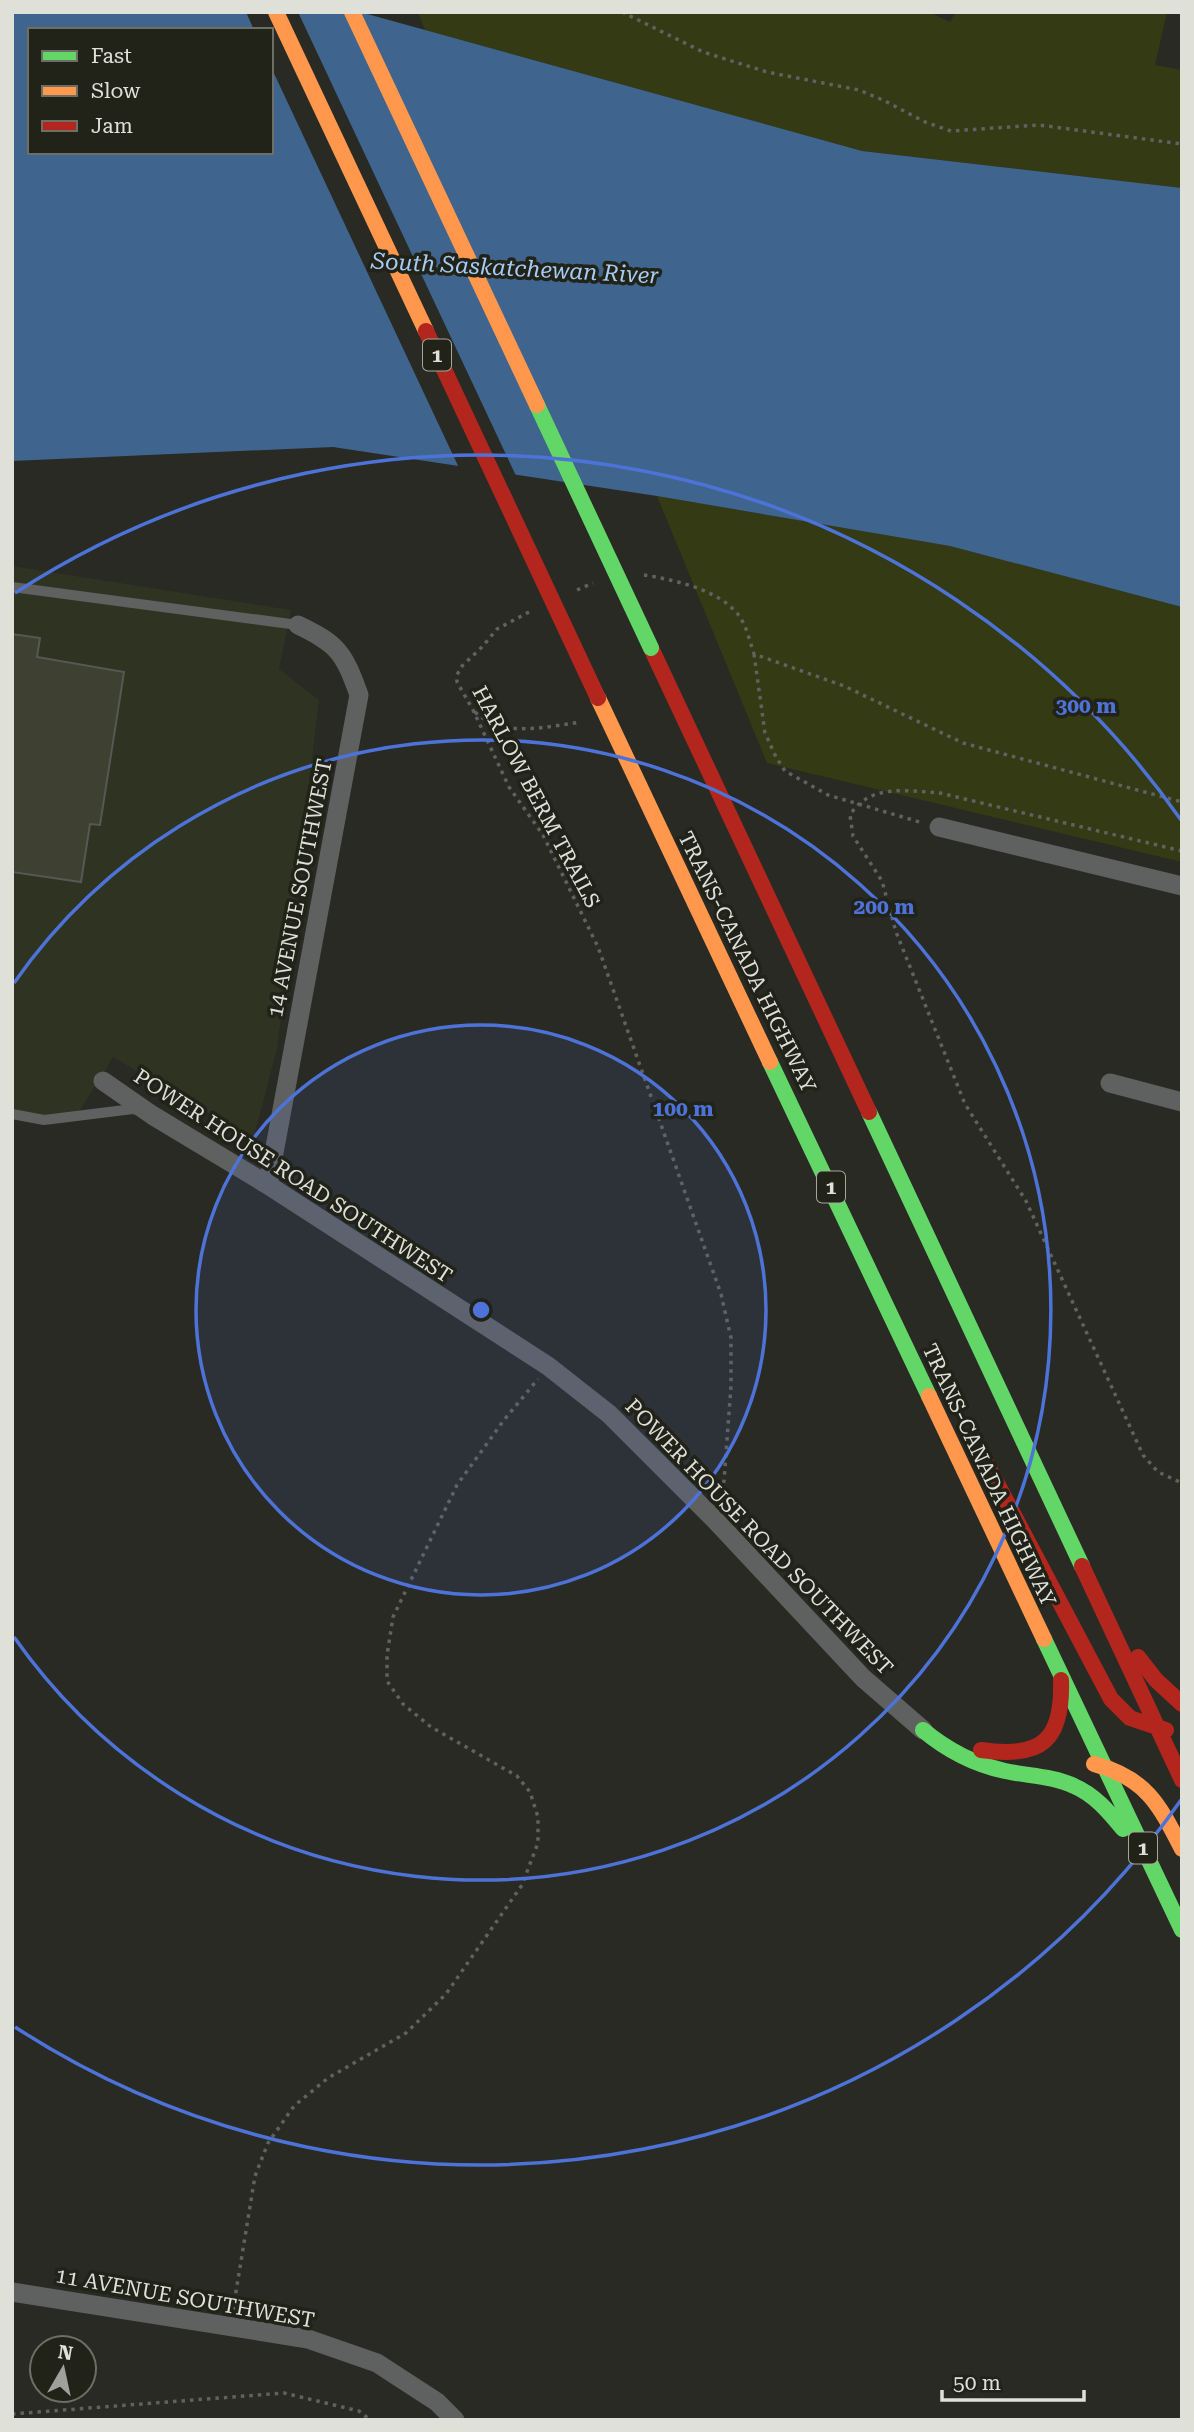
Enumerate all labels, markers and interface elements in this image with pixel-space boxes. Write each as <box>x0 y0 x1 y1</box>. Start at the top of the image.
legend <box>28 28 273 154</box>
text: Fast <box>91 44 132 68</box>
text: Slow <box>91 79 141 103</box>
text: Jam <box>91 114 133 138</box>
water label: South Saskatchewan River <box>369 247 660 290</box>
road number: 1 <box>423 340 451 370</box>
street label: HARLOW BERM TRAILS <box>467 682 605 912</box>
text: 300 m <box>1056 694 1116 718</box>
street label: 14 AVENUE SOUTHWEST <box>263 757 337 1019</box>
street label: TRANS-CANADA HIGHWAY <box>673 828 821 1097</box>
text: 200 m <box>854 895 914 919</box>
street label: POWER HOUSE ROAD SOUTHWEST <box>130 1064 456 1288</box>
text: 100 m <box>653 1097 713 1121</box>
road number: 1 <box>817 1172 845 1203</box>
centre of rings <box>469 1298 493 1322</box>
street label: TRANS-CANADA HIGHWAY <box>917 1340 1061 1611</box>
street label: POWER HOUSE ROAD SOUTHWEST <box>620 1394 898 1680</box>
road number: 1 <box>1129 1832 1157 1864</box>
street label: 11 AVENUE SOUTHWEST <box>54 2263 316 2333</box>
north arrow <box>28 2334 98 2404</box>
text: N <box>57 2340 75 2365</box>
scale bar <box>942 2358 1084 2402</box>
text: 50 m <box>953 2371 1001 2395</box>

